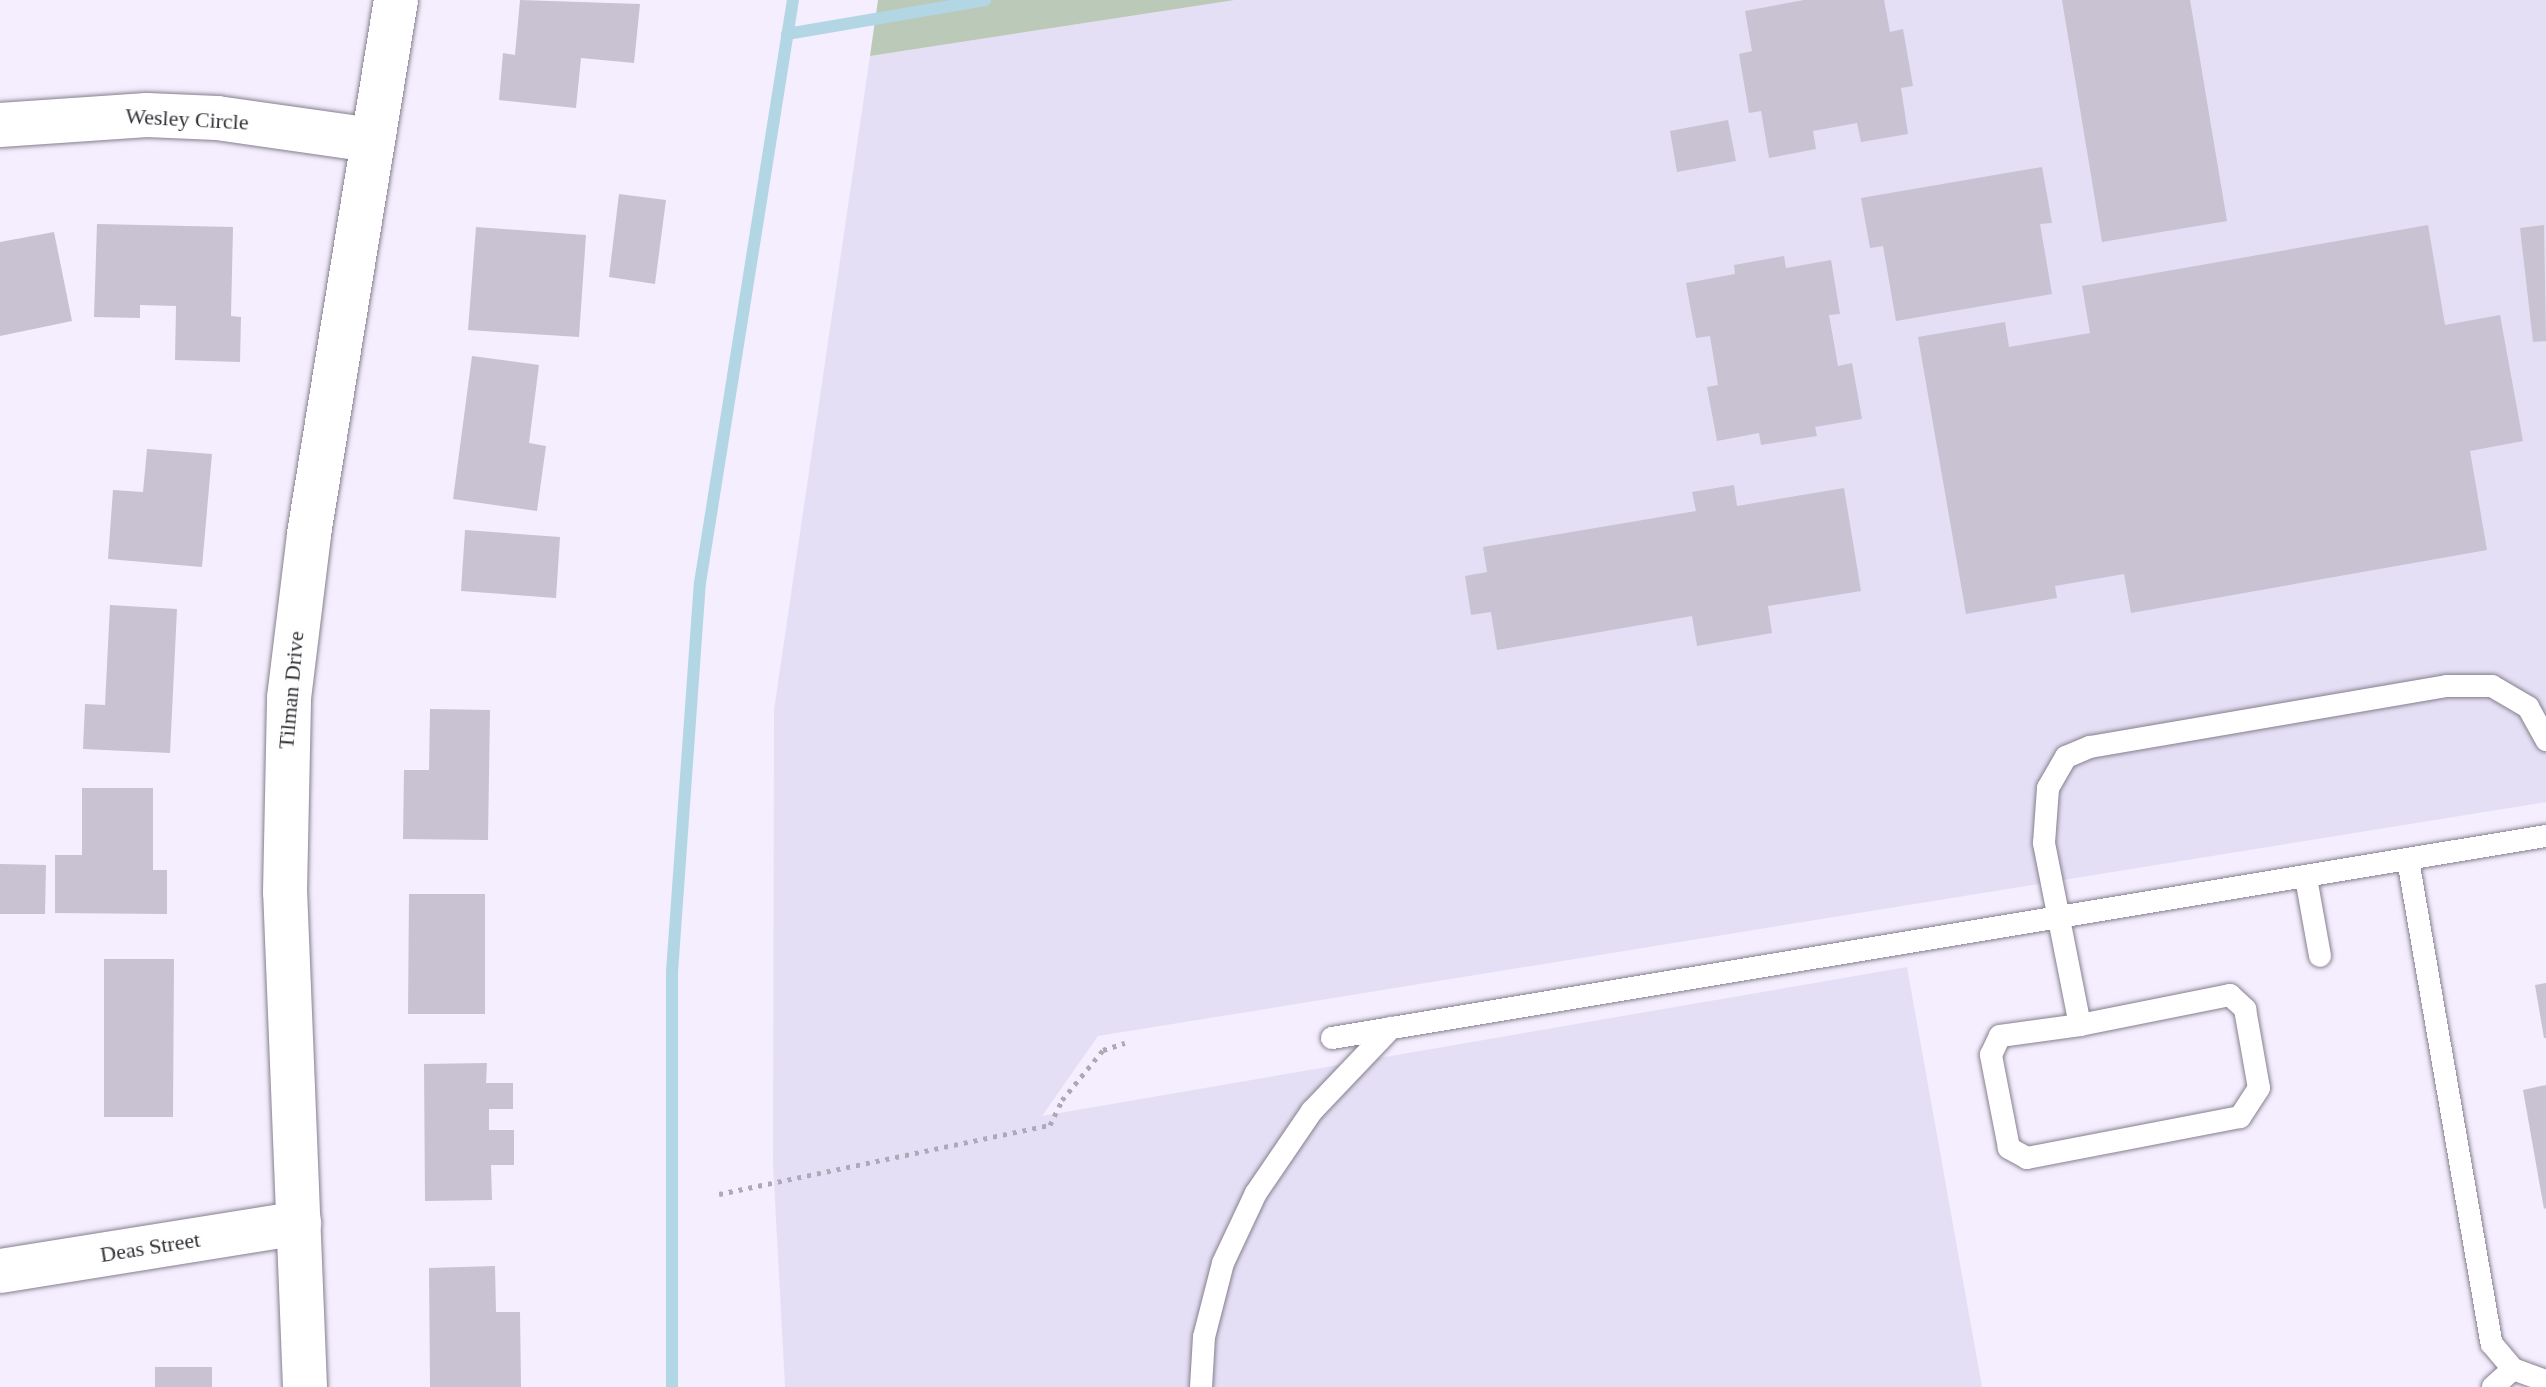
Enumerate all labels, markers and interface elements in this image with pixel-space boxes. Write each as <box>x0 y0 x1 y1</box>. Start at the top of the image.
street label: Wesley Circle <box>125 103 249 135</box>
street label: Tilman Drive <box>273 630 309 750</box>
street label: Deas Street <box>98 1226 202 1268</box>

